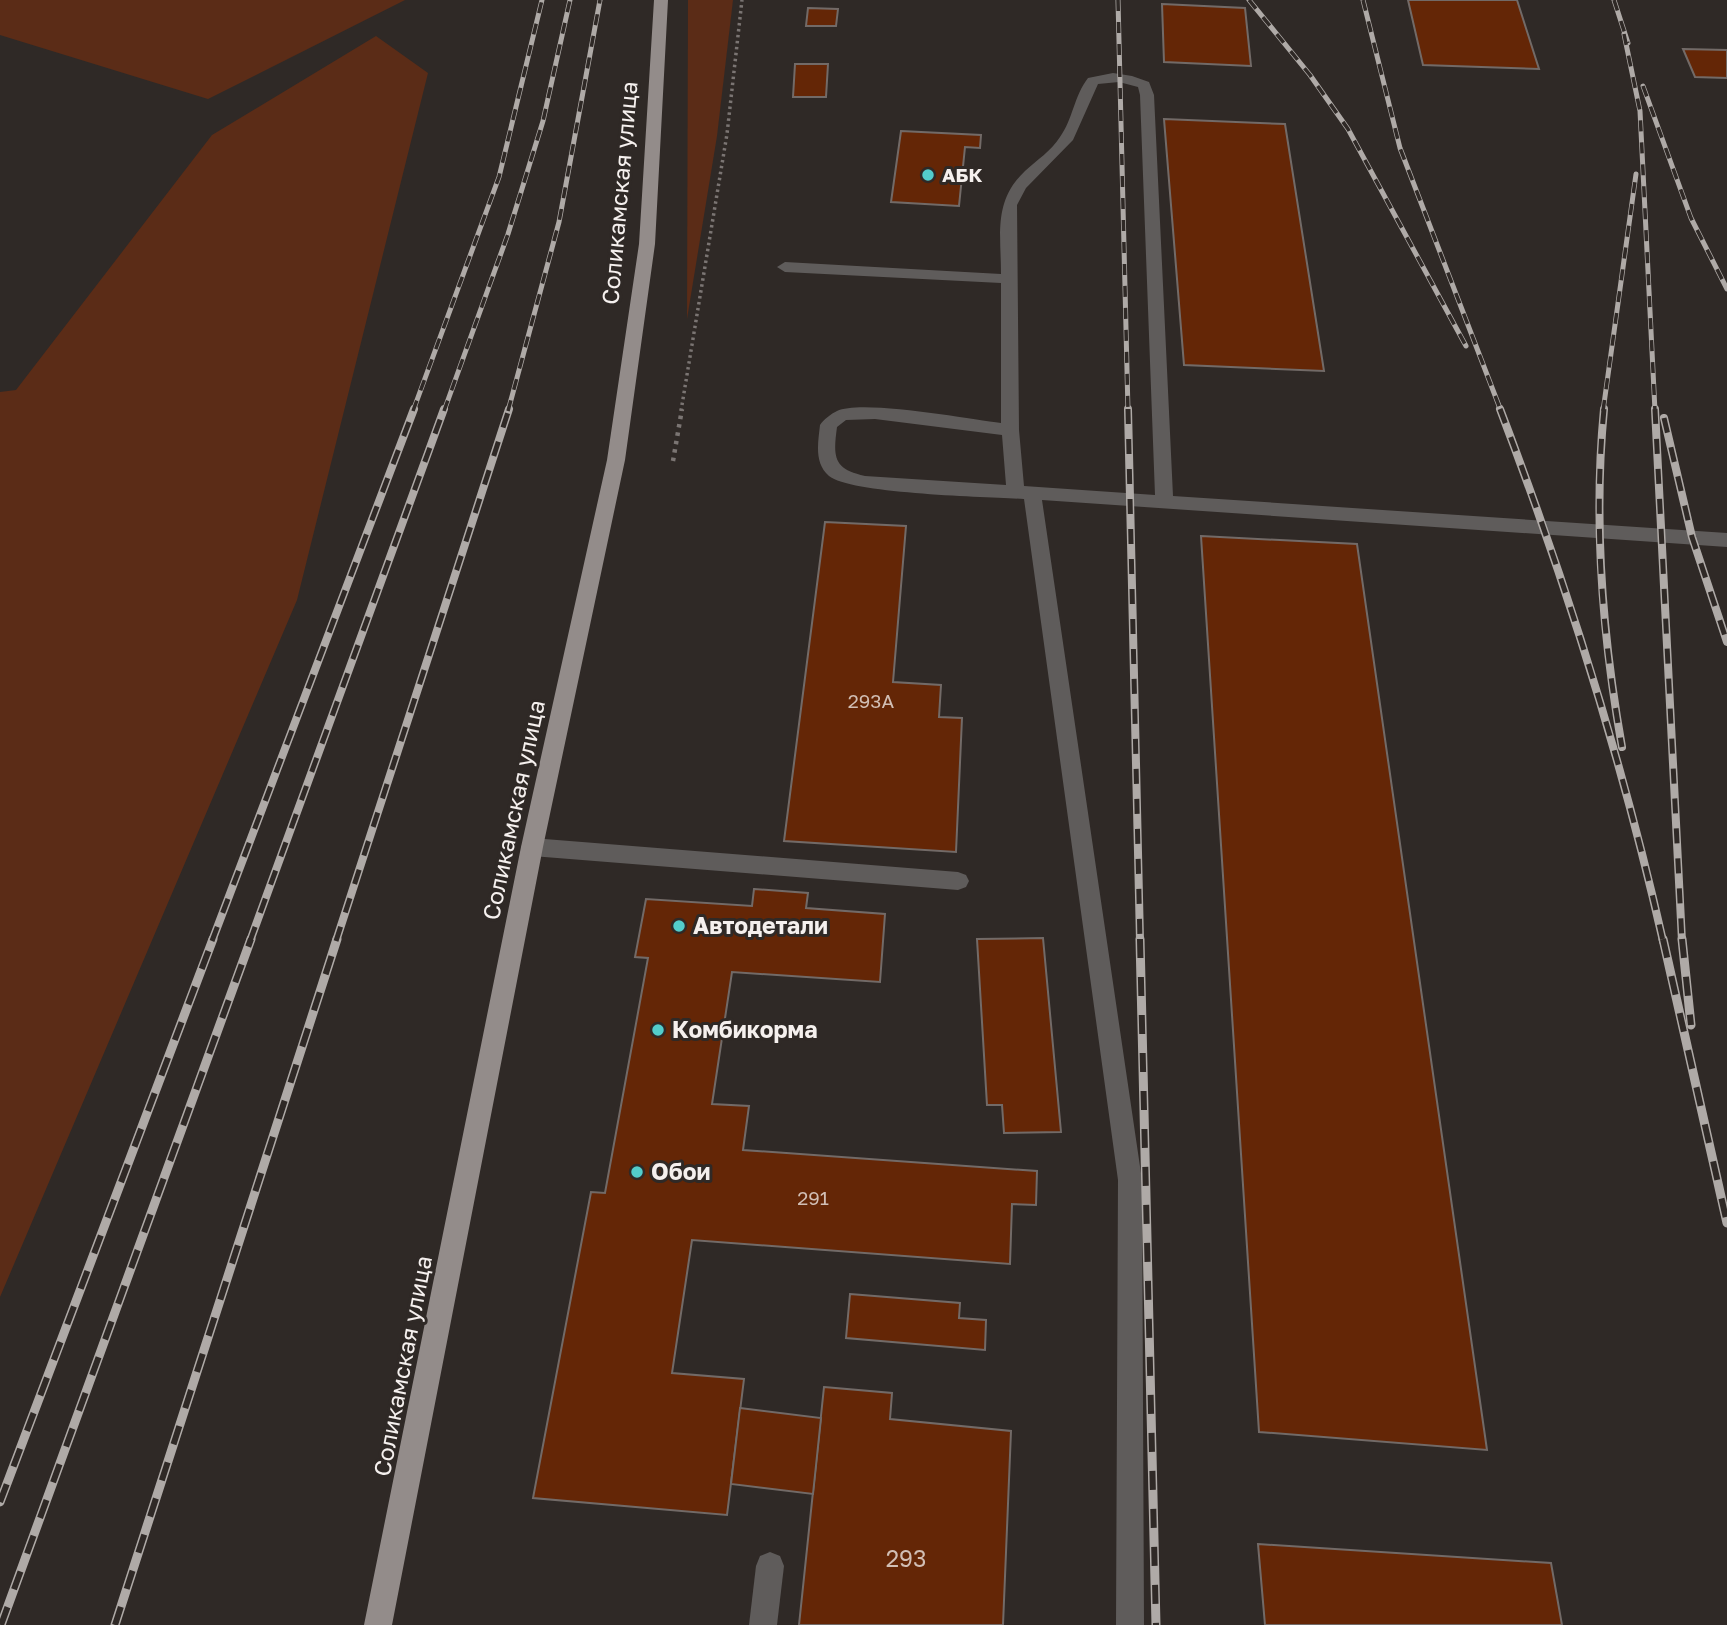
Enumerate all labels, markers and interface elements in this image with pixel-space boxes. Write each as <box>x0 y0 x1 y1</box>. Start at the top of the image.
street label: Соликамская улица <box>595 80 643 306</box>
place label: АБК <box>942 163 982 186</box>
marker: АБК <box>920 167 936 183</box>
house number: 293А <box>848 689 894 712</box>
street label: Соликамская улица <box>476 697 550 922</box>
place label: Автодетали <box>693 911 828 939</box>
marker: Автодетали <box>671 918 687 934</box>
place label: Комбикорма <box>672 1015 817 1043</box>
marker: Комбикорма <box>650 1022 666 1038</box>
place label: Обои <box>651 1157 710 1185</box>
marker: Обои <box>629 1164 645 1180</box>
house number: 291 <box>797 1186 829 1209</box>
street label: Соликамская улица <box>367 1253 437 1478</box>
house number: 293 <box>886 1544 926 1572</box>

